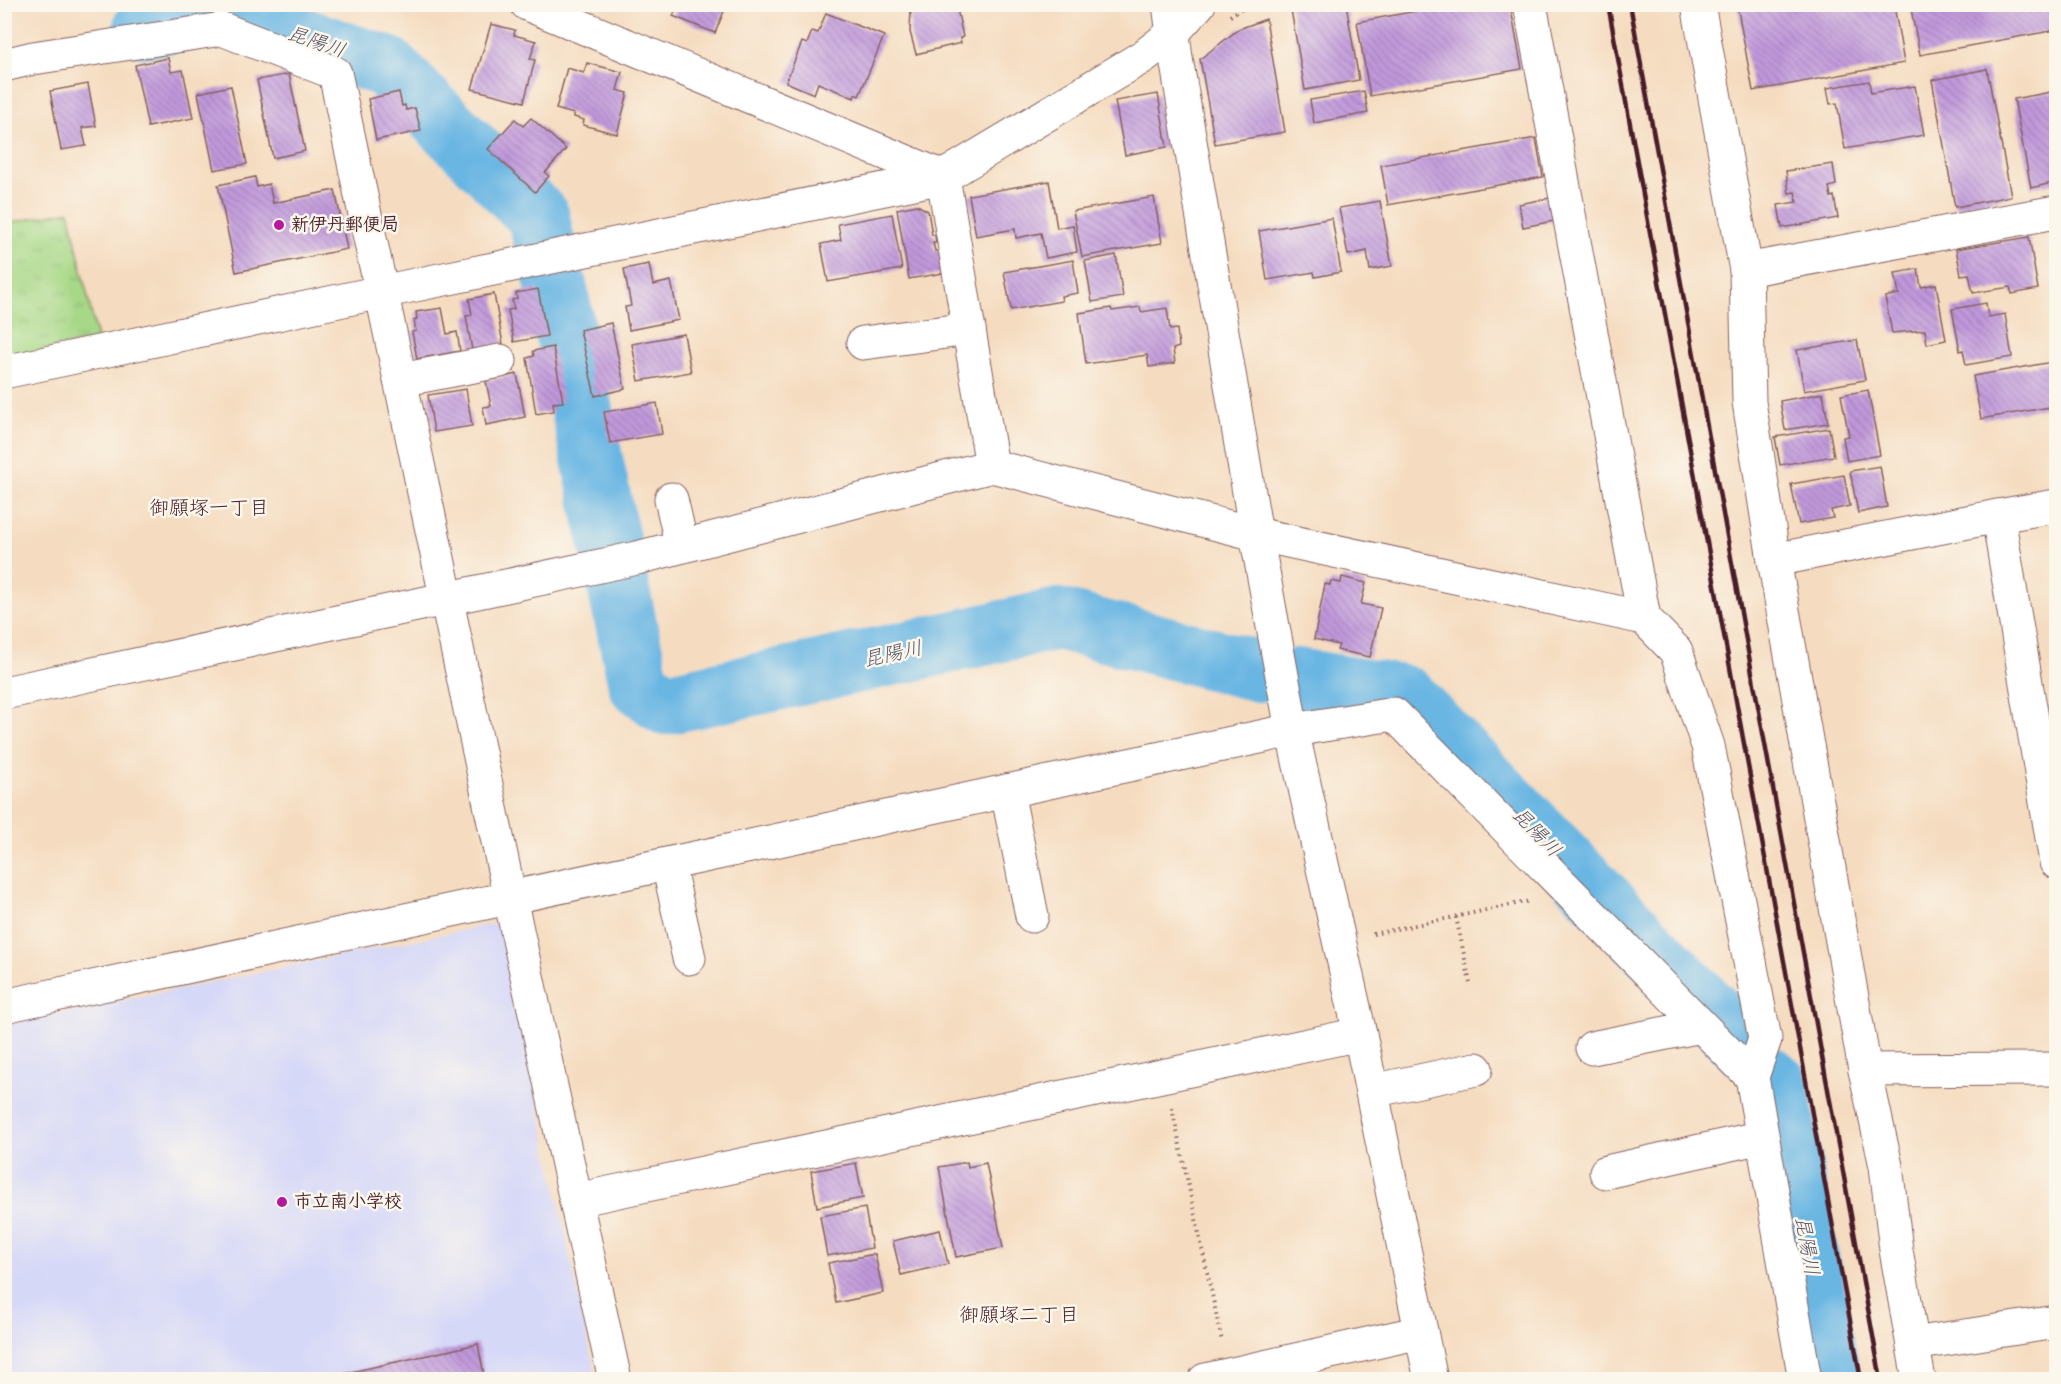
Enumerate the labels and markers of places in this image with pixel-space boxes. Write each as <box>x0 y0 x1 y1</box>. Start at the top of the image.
place label: 新伊丹郵便局 <box>291 211 399 240</box>
marker: 新伊丹郵便局 <box>272 218 286 232</box>
place label: 市立南小学校 <box>294 1188 402 1217</box>
marker: 市立南小学校 <box>275 1195 289 1209</box>

